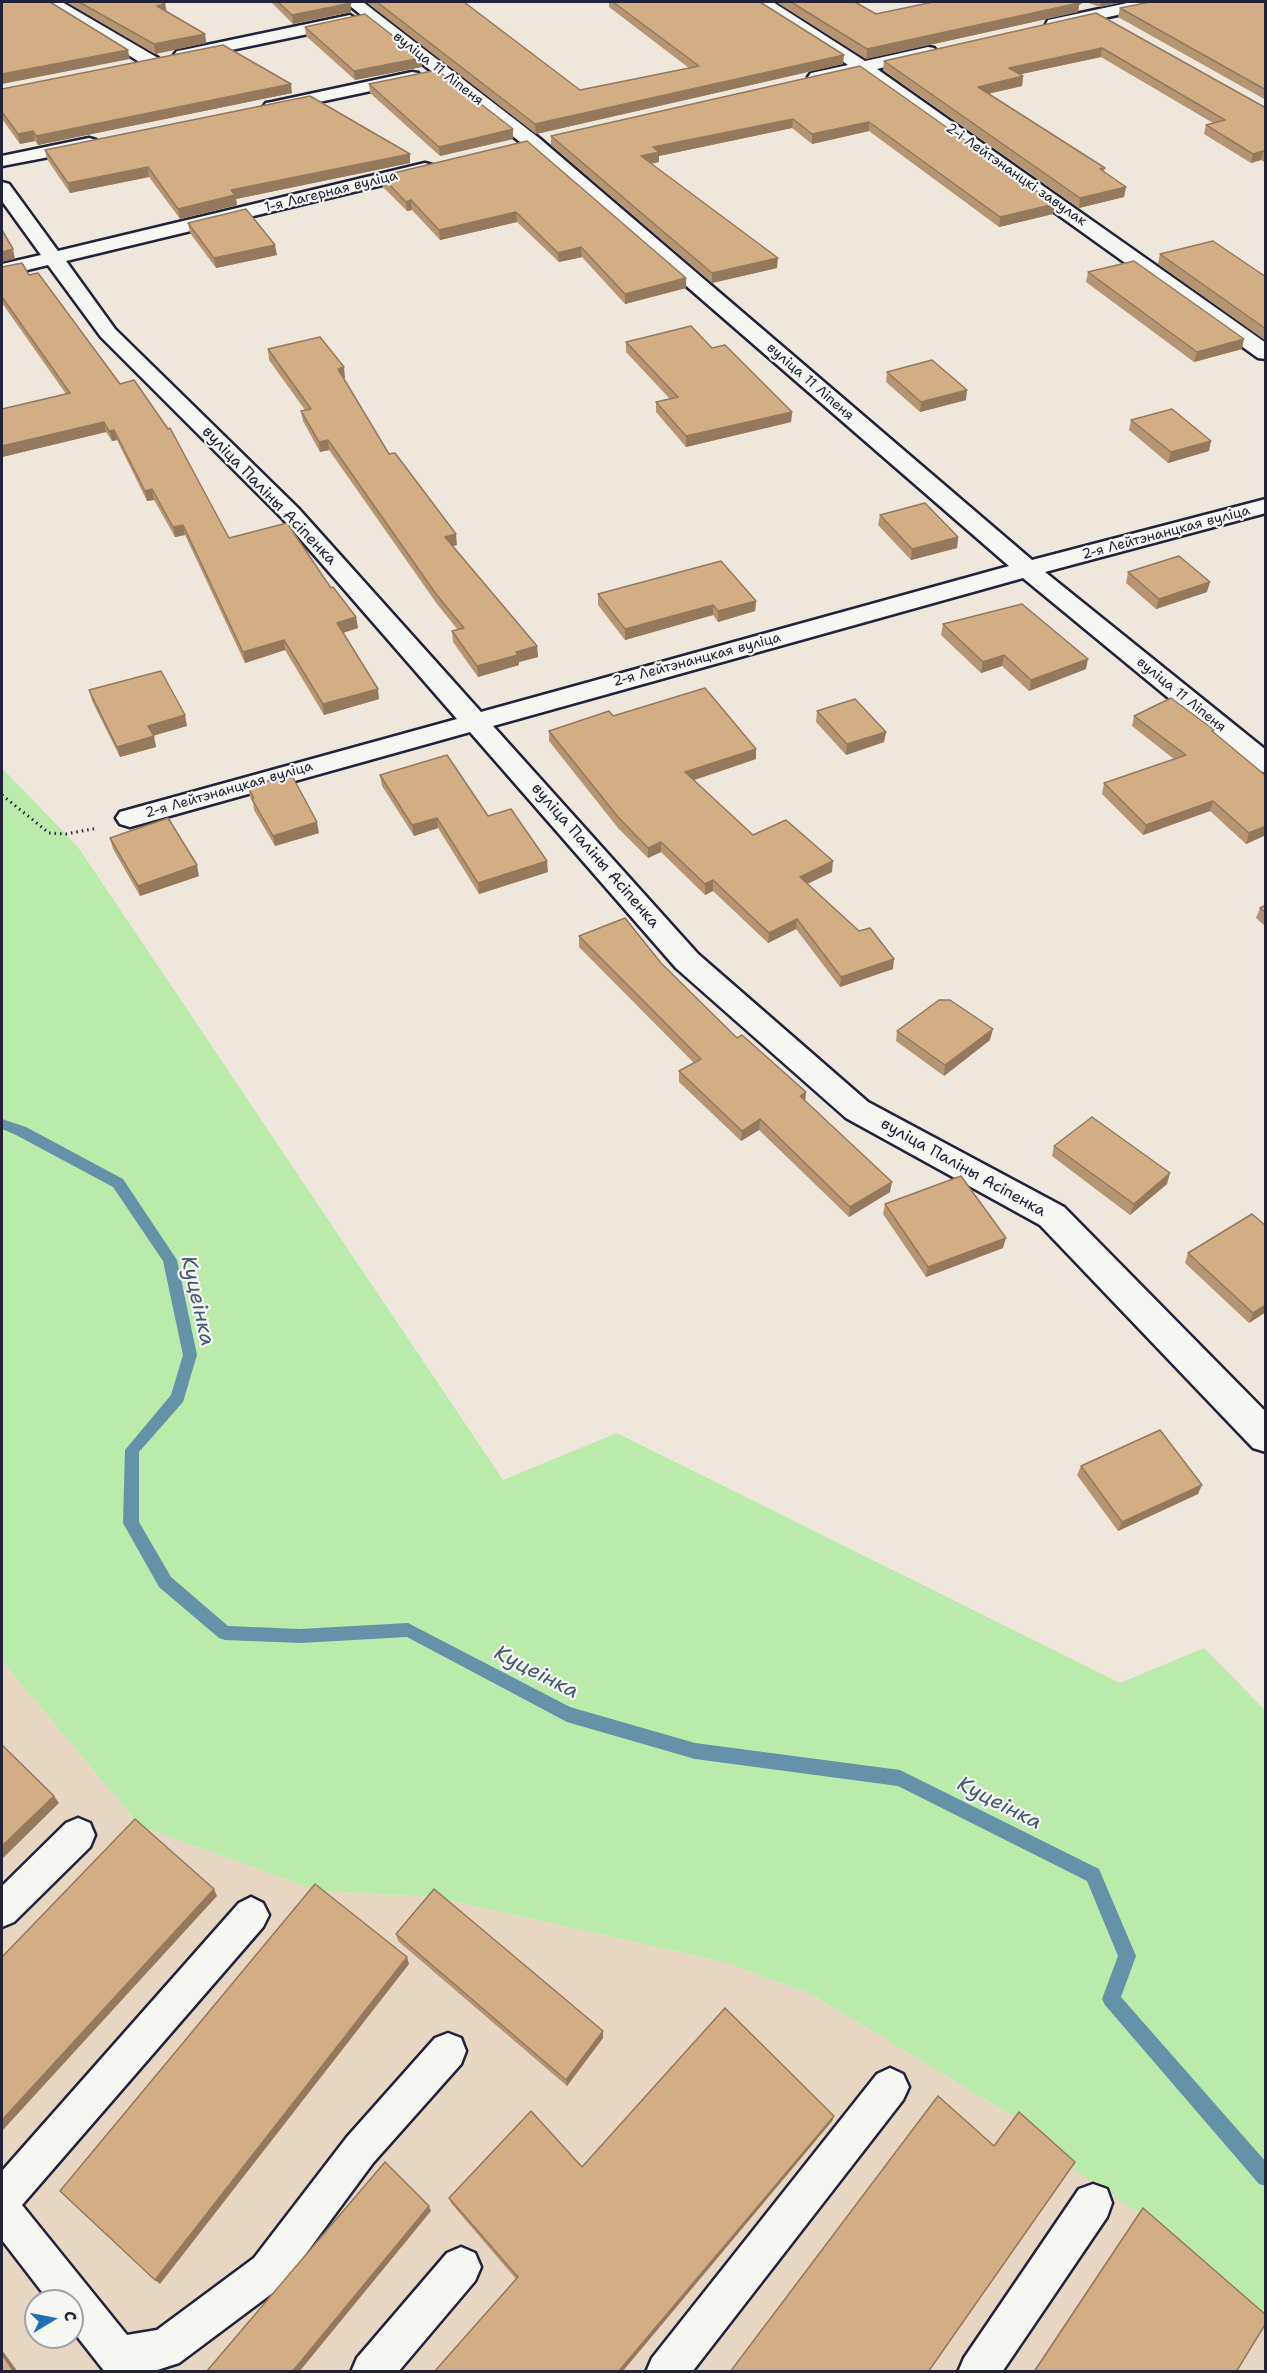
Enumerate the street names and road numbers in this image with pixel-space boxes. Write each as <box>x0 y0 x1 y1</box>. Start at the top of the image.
street label: вуліца 11 Ліпеня <box>390 29 486 109</box>
street label: 2-і Лейтэнанцкі завулак <box>942 120 1090 230</box>
street label: 1-я Лагерная вуліца <box>263 167 399 217</box>
street label: вуліца 11 Ліпеня <box>763 340 857 424</box>
street label: вуліца Паліны Асіпенка <box>198 422 340 570</box>
street label: 2-я Лейтэнанцкая вуліца <box>1080 502 1252 564</box>
street label: 2-я Лейтэнанцкая вуліца <box>611 629 783 691</box>
street label: вуліца 11 Ліпеня <box>1133 654 1229 736</box>
street label: 2-я Лейтэнанцкая вуліца <box>143 758 315 822</box>
street label: вуліца Паліны Асіпенка <box>527 780 663 932</box>
street label: вуліца Паліны Асіпенка <box>877 1115 1049 1221</box>

